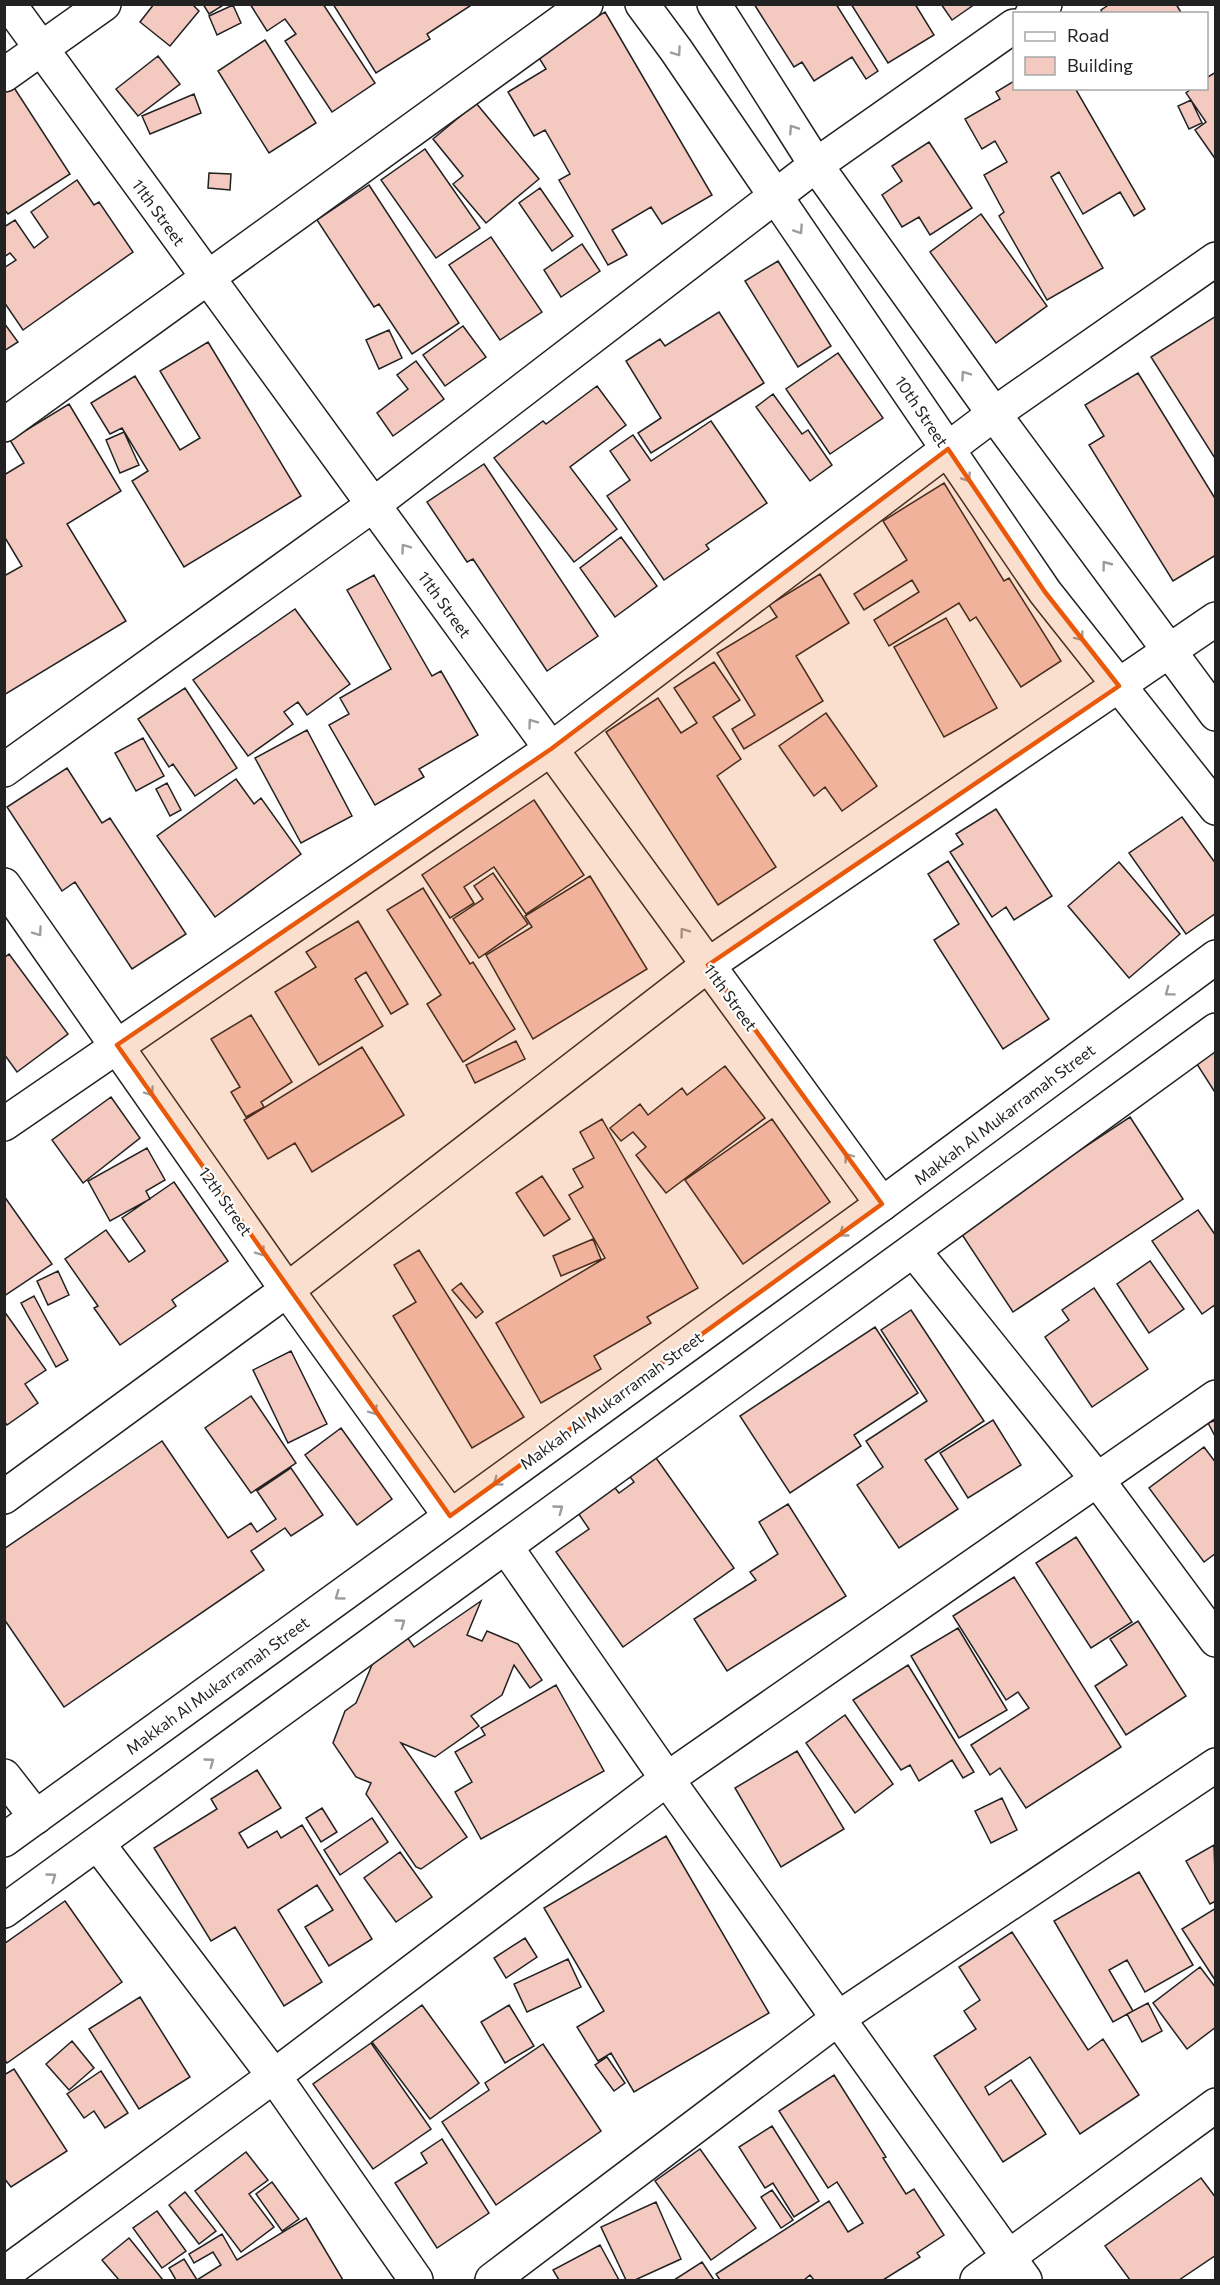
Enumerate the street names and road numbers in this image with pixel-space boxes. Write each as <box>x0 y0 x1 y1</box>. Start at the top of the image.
street label: 11th Street <box>128 175 190 249</box>
street label: 10th Street <box>891 372 953 450</box>
street label: 11th Street <box>414 567 476 641</box>
street label: 11th Street <box>700 960 762 1034</box>
street label: Makkah Al Mukarramah Street <box>910 1039 1099 1188</box>
street label: 12th Street <box>195 1163 257 1239</box>
street label: Makkah Al Mukarramah Street <box>516 1327 707 1473</box>
street label: Makkah Al Mukarramah Street <box>122 1612 313 1758</box>

